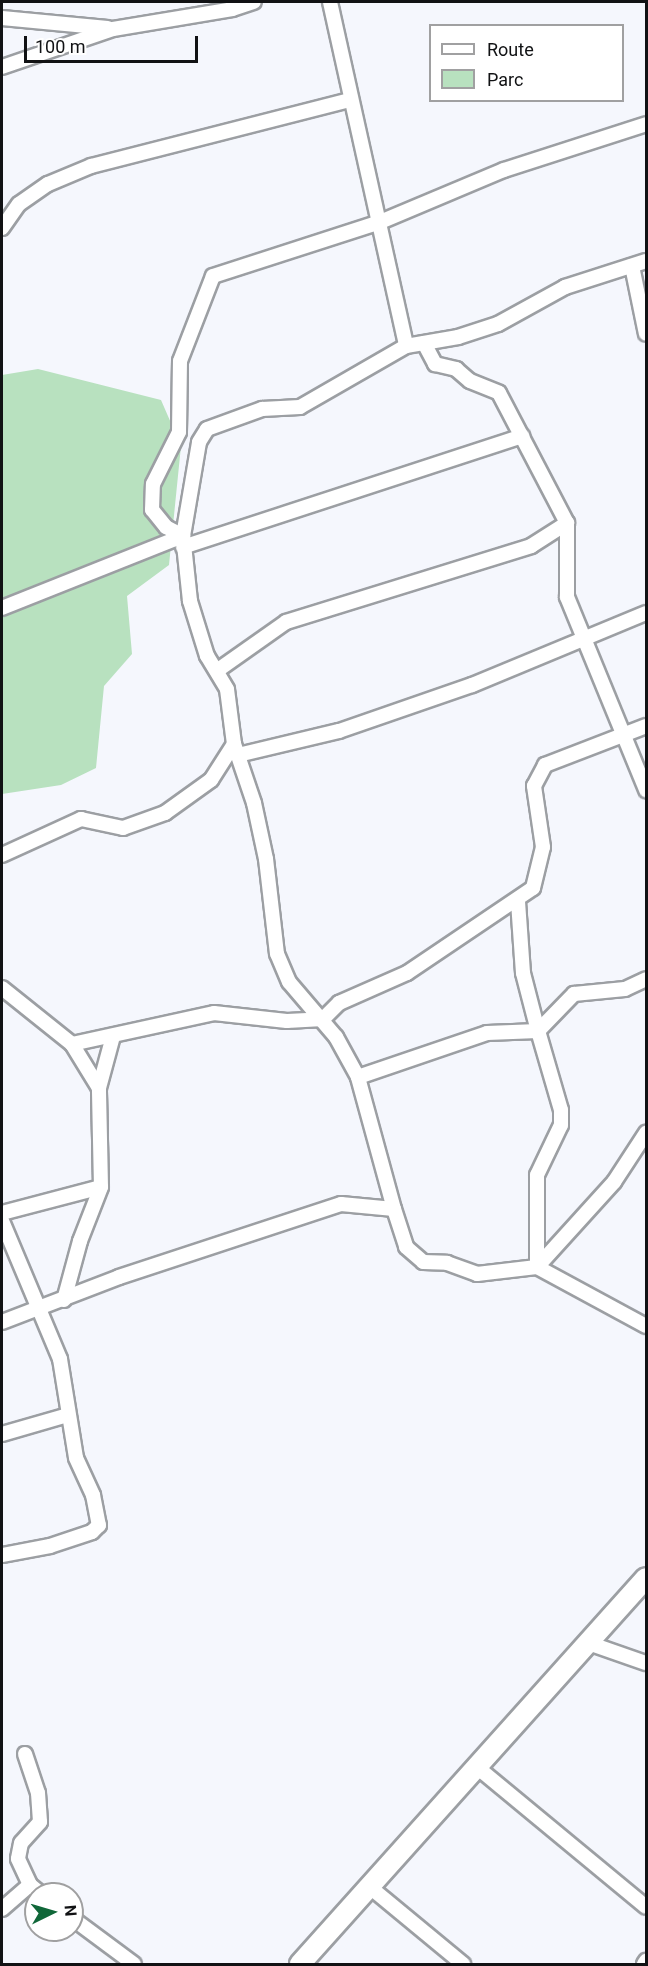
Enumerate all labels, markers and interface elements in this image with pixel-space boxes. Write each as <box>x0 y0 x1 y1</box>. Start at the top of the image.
scale bar <box>27 24 201 62</box>
legend <box>429 24 624 102</box>
text: 100 m <box>35 36 86 57</box>
text: Route <box>487 39 534 60</box>
text: Parc <box>487 69 523 90</box>
north arrow <box>24 1882 84 1942</box>
text: N <box>60 1904 80 1917</box>

